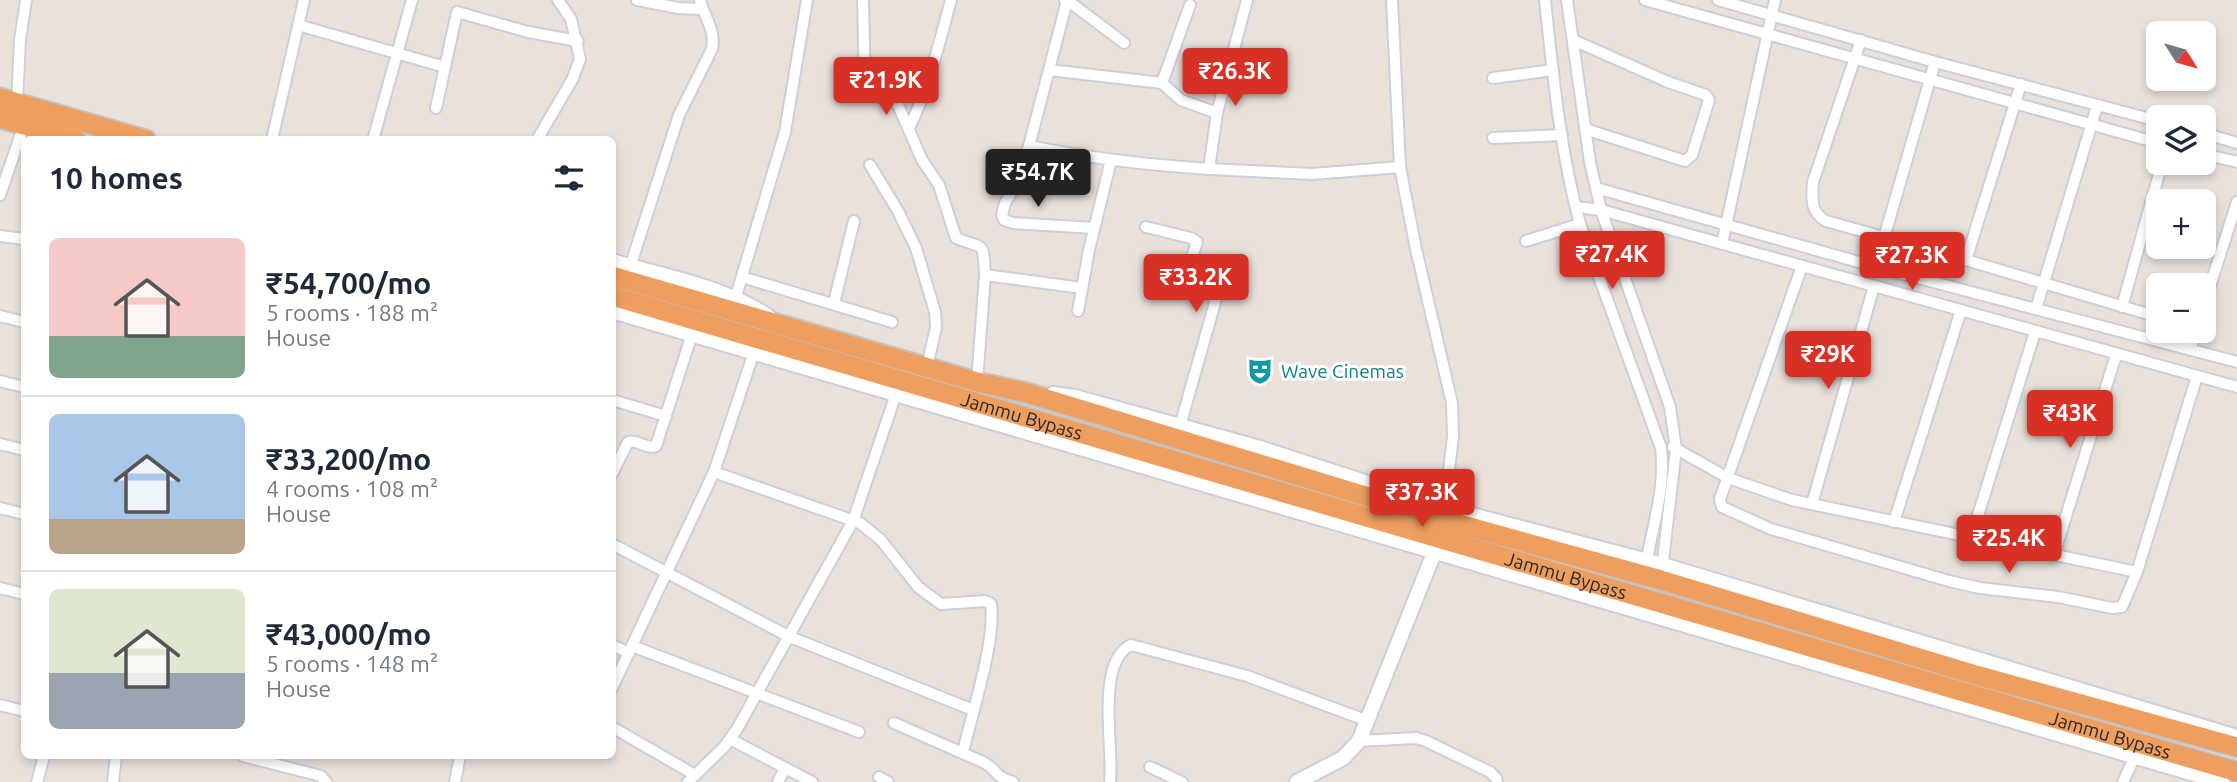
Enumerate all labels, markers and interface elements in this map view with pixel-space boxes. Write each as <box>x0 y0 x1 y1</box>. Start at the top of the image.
north arrow <box>2146 21 2216 91</box>
map controls <box>2146 21 2216 343</box>
pin: ₹26.3K <box>1178 48 1292 108</box>
pin: ₹21.9K <box>829 58 943 117</box>
text: ₹26.3K <box>1199 58 1271 83</box>
text: ₹21.9K <box>850 67 922 92</box>
button: layers <box>2146 105 2216 175</box>
pin: ₹54.7K <box>981 150 1095 209</box>
icon: filters <box>550 159 588 197</box>
text: ₹54.7K <box>1002 159 1074 184</box>
text: 10 homes <box>49 161 183 195</box>
button: + <box>2146 189 2216 259</box>
pin: ₹27.4K <box>1555 232 1669 291</box>
pin: ₹27.3K <box>1855 232 1969 292</box>
text: ₹27.4K <box>1576 241 1648 266</box>
text: ₹27.3K <box>1876 242 1948 267</box>
pin: ₹33.2K <box>1139 254 1253 314</box>
text: ₹33.2K <box>1160 264 1232 289</box>
icon: home <box>105 266 189 350</box>
text: ₹54,700/mo <box>266 266 431 300</box>
button: − <box>2146 273 2216 343</box>
text: 5 rooms · 188 m² <box>266 300 438 325</box>
text: House <box>266 325 331 350</box>
pin: ₹29K <box>1787 332 1869 391</box>
text: ₹29K <box>1801 341 1855 366</box>
theatre icon: Wave Cinemas <box>1245 356 1275 386</box>
place label: Wave Cinemas <box>1281 360 1404 382</box>
street label: Jammu Bypass <box>958 388 1085 444</box>
pin: ₹43K <box>2029 391 2111 450</box>
text: ₹43K <box>2043 400 2097 425</box>
icon: home <box>105 442 189 526</box>
text: ₹33,200/mo <box>266 442 431 476</box>
pin: ₹37.3K <box>1365 470 1479 529</box>
text: 4 rooms · 108 m² <box>266 476 438 501</box>
text: ₹37.3K <box>1386 479 1458 504</box>
text: House <box>266 501 331 526</box>
pin: ₹25.4K <box>1952 516 2066 575</box>
text: ₹25.4K <box>1973 525 2045 550</box>
street label: Jammu Bypass <box>1502 547 1629 604</box>
icon: home <box>105 617 189 701</box>
text: ₹43,000/mo <box>266 617 431 651</box>
text: 5 rooms · 148 m² <box>266 651 438 676</box>
text: House <box>266 676 331 701</box>
street label: Jammu Bypass <box>2047 707 2174 763</box>

